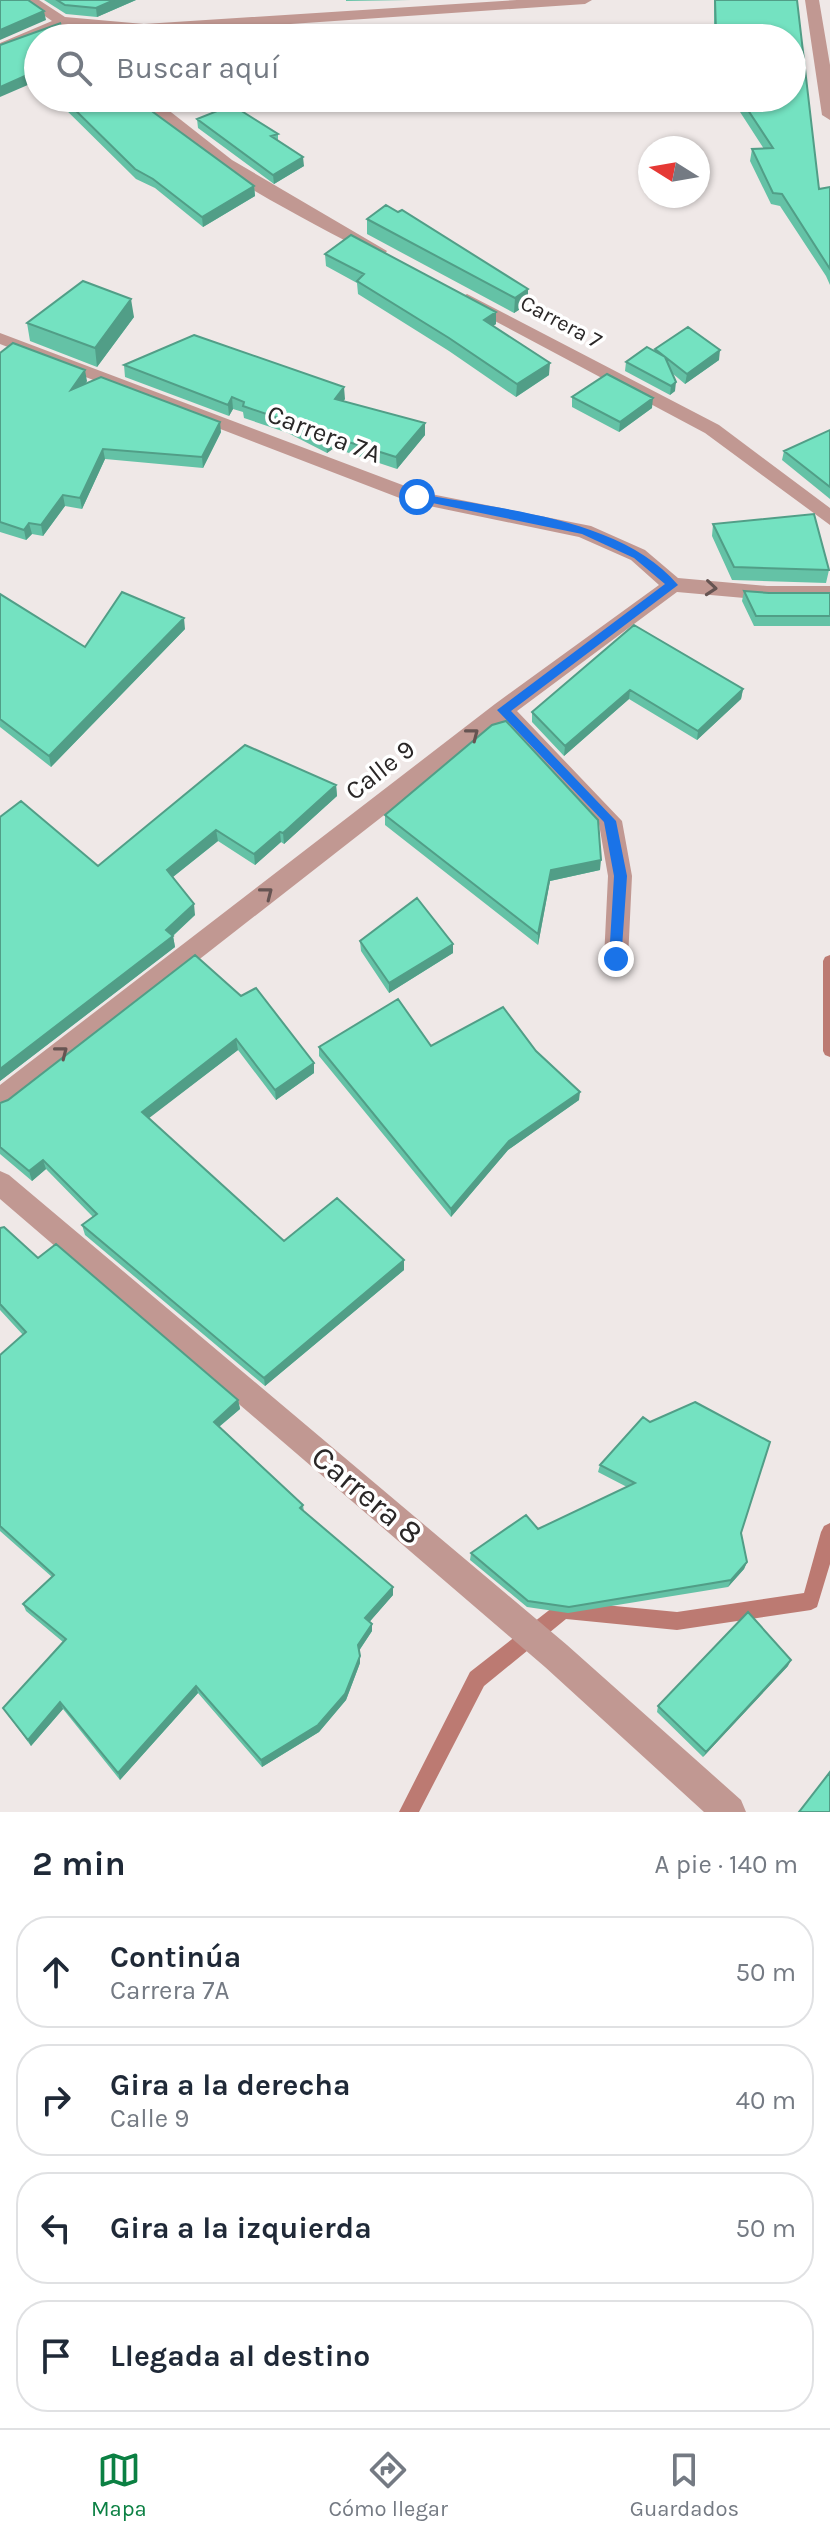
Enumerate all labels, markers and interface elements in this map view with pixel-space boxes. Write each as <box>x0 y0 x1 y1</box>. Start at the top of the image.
search box <box>24 24 806 112</box>
icon: search <box>52 46 96 90</box>
text: Buscar aquí <box>116 50 280 86</box>
north arrow <box>638 136 710 208</box>
street label: Carrera 7 <box>516 290 606 354</box>
street label: Carrera 7A <box>263 398 385 470</box>
route start <box>399 479 435 515</box>
one-way arrow <box>705 579 718 596</box>
one-way arrow <box>464 729 479 743</box>
street label: Calle 9 <box>339 733 421 807</box>
one-way arrow <box>258 888 272 903</box>
route end <box>598 941 634 977</box>
one-way arrow <box>53 1048 68 1062</box>
street label: Carrera 8 <box>304 1438 430 1552</box>
text: 2 min <box>32 1844 126 1884</box>
text: A pie · 140 m <box>655 1849 798 1880</box>
text: Continúa <box>110 1939 241 1975</box>
icon: ahead <box>34 1950 78 1994</box>
text: 50 m <box>735 1957 796 1988</box>
text: Carrera 7A <box>110 1975 229 2006</box>
text: Gira a la derecha <box>110 2067 351 2103</box>
icon: right <box>34 2078 78 2122</box>
text: 40 m <box>736 2085 796 2116</box>
text: Calle 9 <box>110 2103 189 2134</box>
icon: left <box>34 2206 78 2250</box>
text: Gira a la izquierda <box>110 2210 372 2246</box>
text: 50 m <box>735 2213 796 2244</box>
icon: arrive <box>34 2334 78 2378</box>
text: Llegada al destino <box>110 2338 370 2374</box>
tab: Mapa <box>91 2448 147 2522</box>
tab: Cómo llegar <box>328 2448 448 2522</box>
tab: Guardados <box>630 2448 739 2522</box>

